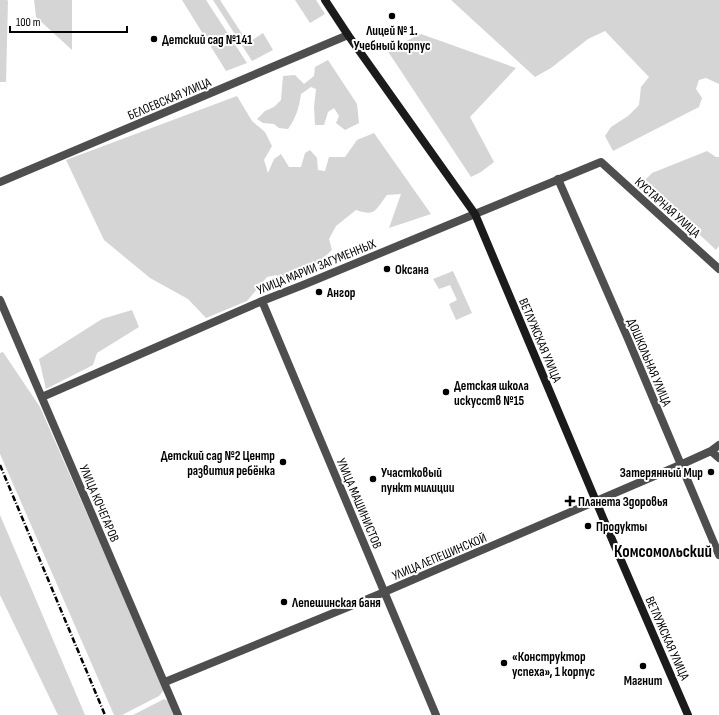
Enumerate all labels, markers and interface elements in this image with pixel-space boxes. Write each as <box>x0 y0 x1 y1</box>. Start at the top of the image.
scale bar <box>10 8 127 34</box>
marker: Лицей № 1. Учебный корпус <box>387 11 397 21</box>
text: 100 m <box>16 15 41 30</box>
place label: Лицей № 1. Учебный корпус <box>354 23 431 54</box>
place label: Детский сад №141 <box>162 32 252 48</box>
marker: Детский сад №141 <box>149 34 159 44</box>
street label: БЕЛОЕВСКАЯ УЛИЦА <box>125 74 214 124</box>
street label: КУСТАРНАЯ УЛИЦА <box>631 174 704 242</box>
street label: УЛИЦА МАРИИ ЗАГУМЕННЫХ <box>255 236 379 298</box>
place label: Оксана <box>395 262 429 278</box>
marker: Оксана <box>382 264 392 274</box>
place label: Ангор <box>326 285 356 301</box>
marker: Ангор <box>314 287 324 297</box>
street label: ВЕТЛУЖСКАЯ УЛИЦА <box>515 296 565 385</box>
street label: ДОШКОЛЬНАЯ УЛИЦА <box>623 316 675 409</box>
place label: Детская школа искусств №15 <box>454 378 529 409</box>
marker: Детская школа искусств №15 <box>441 387 451 397</box>
place label: Детский сад №2 Центр развития ребёнка <box>161 448 275 479</box>
street label: УЛИЦА МАШИНИСТОВ <box>333 456 385 551</box>
marker: Детский сад №2 Центр развития ребёнка <box>278 457 288 467</box>
street label: УЛИЦА КОЧЕГАРОВ <box>76 462 123 545</box>
place label: Участковый пункт милиции <box>381 465 455 496</box>
place label: Затерянный Мир <box>620 465 703 481</box>
marker: Затерянный Мир <box>706 467 716 477</box>
marker: Участковый пункт милиции <box>368 474 378 484</box>
place label: Планета Здоровья <box>578 494 668 510</box>
marker: Планета Здоровья <box>565 496 575 506</box>
place label: Продукты <box>596 519 647 535</box>
marker: Продукты <box>583 521 593 531</box>
street label: УЛИЦА ЛЕПЕШИНСКОЙ <box>390 530 489 584</box>
district label: Комсомольский <box>614 542 712 562</box>
street label: ВЕТЛУЖСКАЯ УЛИЦА <box>642 594 693 683</box>
place label: Лепешинская баня <box>291 595 381 611</box>
marker: Лепешинская баня <box>279 597 289 607</box>
place label: «Конструктор успеха», 1 корпус <box>512 649 595 680</box>
marker: «Конструктор успеха», 1 корпус <box>499 658 509 668</box>
marker: Магнит <box>638 661 648 671</box>
place label: Магнит <box>624 673 663 689</box>

